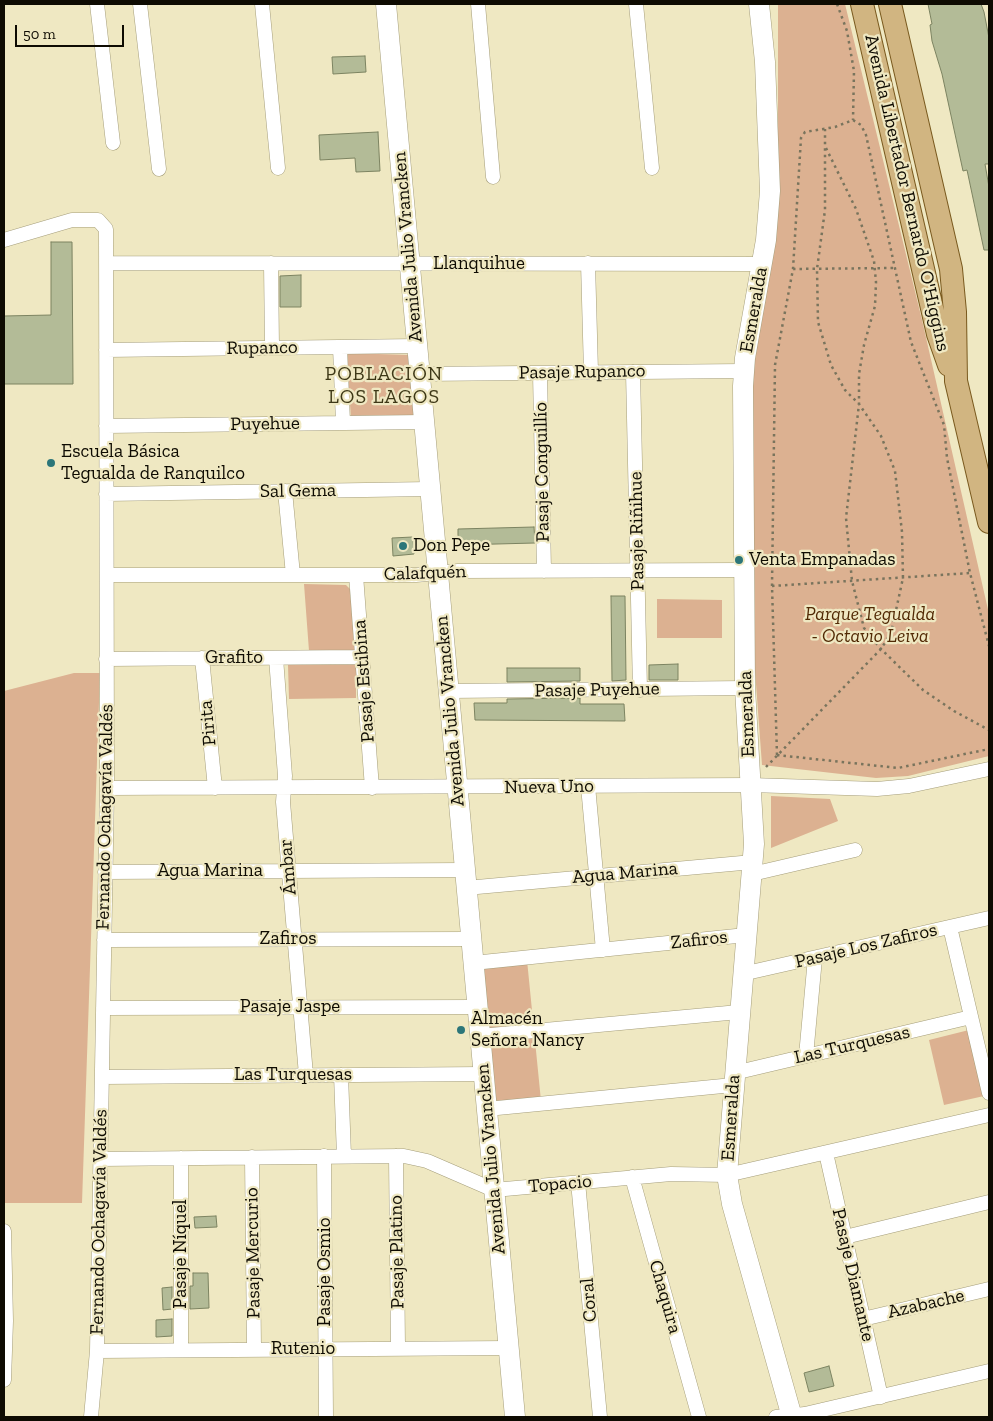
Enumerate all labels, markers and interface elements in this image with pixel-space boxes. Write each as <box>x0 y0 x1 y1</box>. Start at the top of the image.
scale bar <box>18 15 126 47</box>
text: 50 m <box>23 25 56 43</box>
street label: Avenida Libertador Bernardo O'Higgins <box>859 32 955 354</box>
street label: Avenida Julio Vrancken <box>388 151 428 343</box>
street label: Llanquihue <box>433 253 525 275</box>
street label: Esmeralda <box>735 265 773 355</box>
street label: Rupanco <box>226 336 298 360</box>
street label: Pasaje Rupanco <box>518 359 646 385</box>
district label: POBLACIÓN LOS LAGOS <box>324 362 444 409</box>
street label: Pasaje Conguillío <box>529 402 555 542</box>
street label: Puyehue <box>230 412 300 436</box>
place label: Escuela Básica Tegualda de Ranquilco <box>61 441 245 485</box>
marker: Escuela Básica Tegualda de Ranquilco <box>45 457 57 469</box>
street label: Pasaje Riñihue <box>625 471 649 591</box>
street label: Sal Gema <box>260 479 336 503</box>
place label: Don Pepe <box>413 535 490 557</box>
marker: Don Pepe <box>397 540 409 552</box>
place label: Venta Empanadas <box>749 549 896 571</box>
marker: Venta Empanadas <box>733 554 745 566</box>
street label: Calafquén <box>384 560 466 586</box>
park label: Parque Tegualda - Octavio Leiva <box>805 604 935 648</box>
street label: Avenida Julio Vrancken <box>430 615 470 807</box>
street label: Pasaje Estibina <box>348 619 380 743</box>
street label: Grafito <box>205 647 263 669</box>
street label: Esmeralda <box>734 670 760 758</box>
street label: Pasaje Puyehue <box>534 678 660 702</box>
street label: Pirita <box>195 699 221 747</box>
street label: Fernando Ochagavía Valdés <box>92 704 118 930</box>
street label: Nueva Uno <box>504 775 594 799</box>
street label: Ámbar <box>274 838 302 896</box>
street label: Agua Marina <box>571 857 679 889</box>
street label: Agua Marina <box>157 860 263 882</box>
street label: Pasaje Los Zafiros <box>793 919 939 973</box>
street label: Zafiros <box>669 926 729 954</box>
street label: Zafiros <box>260 928 316 950</box>
street label: Pasaje Jaspe <box>240 996 340 1018</box>
place label: Almacén Señora Nancy <box>471 1008 584 1052</box>
street label: Las Turquesas <box>792 1021 912 1069</box>
marker: Almacén Señora Nancy <box>455 1024 467 1036</box>
street label: Avenida Julio Vrancken <box>471 1063 511 1255</box>
street label: Las Turquesas <box>234 1064 352 1086</box>
street label: Esmeralda <box>717 1074 745 1162</box>
street label: Fernando Ochagavía Valdés <box>86 1109 112 1335</box>
street label: Topacio <box>527 1170 593 1198</box>
street label: Pasaje Mercurio <box>240 1187 266 1319</box>
street label: Pasaje Platino <box>385 1195 409 1309</box>
street label: Pasaje Níquel <box>170 1199 192 1309</box>
street label: Pasaje Diamante <box>827 1206 879 1344</box>
street label: Pasaje Osmio <box>314 1217 336 1327</box>
street label: Chaquira <box>644 1258 686 1336</box>
street label: Coral <box>576 1277 602 1323</box>
street label: Azabache <box>885 1284 967 1324</box>
street label: Rutenio <box>271 1338 335 1360</box>

